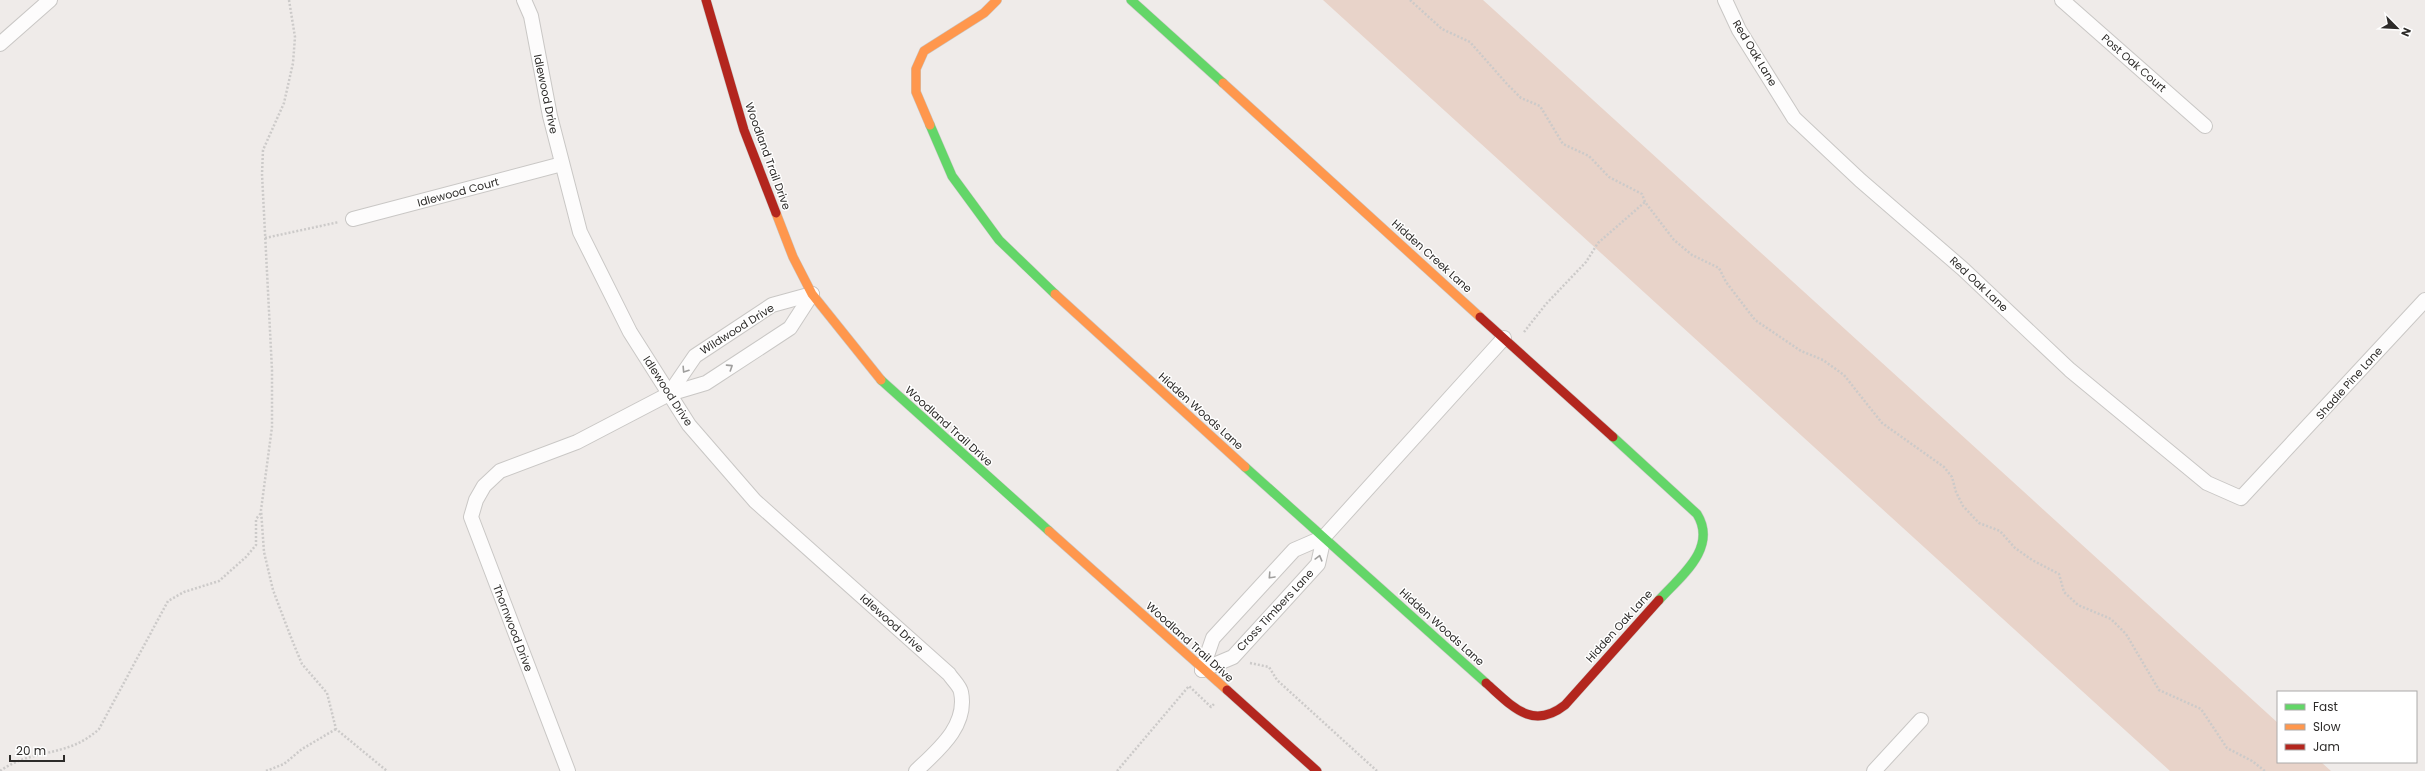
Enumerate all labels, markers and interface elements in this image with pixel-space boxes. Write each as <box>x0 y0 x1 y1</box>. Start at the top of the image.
north arrow <box>2377 8 2417 48</box>
street label: Red Oak Lane <box>1729 17 1781 89</box>
text: N <box>2397 25 2415 39</box>
street label: Post Oak Court <box>2098 30 2170 96</box>
street label: Idlewood Drive <box>530 53 562 135</box>
street label: Woodland Trail Drive <box>741 100 795 212</box>
street label: Idlewood Court <box>415 173 501 211</box>
street label: Hidden Creek Lane <box>1388 216 1476 296</box>
street label: Red Oak Lane <box>1946 253 2012 315</box>
street label: Wildwood Drive <box>697 300 777 358</box>
street label: Shadie Pine Lane <box>2312 343 2386 423</box>
street label: Idlewood Drive <box>639 353 697 429</box>
one-way arrow <box>726 364 733 372</box>
one-way arrow <box>682 366 690 373</box>
street label: Hidden Woods Lane <box>1155 369 1247 454</box>
street label: Woodland Trail Drive <box>902 382 997 470</box>
one-way arrow <box>1314 555 1323 562</box>
street label: Cross Timbers Lane <box>1233 565 1318 655</box>
one-way arrow <box>1269 571 1276 578</box>
street label: Thornwood Drive <box>489 582 537 674</box>
street label: Hidden Woods Lane <box>1396 585 1488 670</box>
street label: Hidden Oak Lane <box>1582 586 1656 666</box>
street label: Idlewood Drive <box>857 590 927 656</box>
street label: Woodland Trail Drive <box>1143 598 1238 686</box>
legend <box>2277 691 2417 763</box>
text: Fast <box>2313 698 2338 715</box>
text: Slow <box>2313 718 2341 735</box>
scale bar <box>10 737 64 763</box>
text: Jam <box>2313 738 2340 755</box>
text: 20 m <box>16 742 46 759</box>

